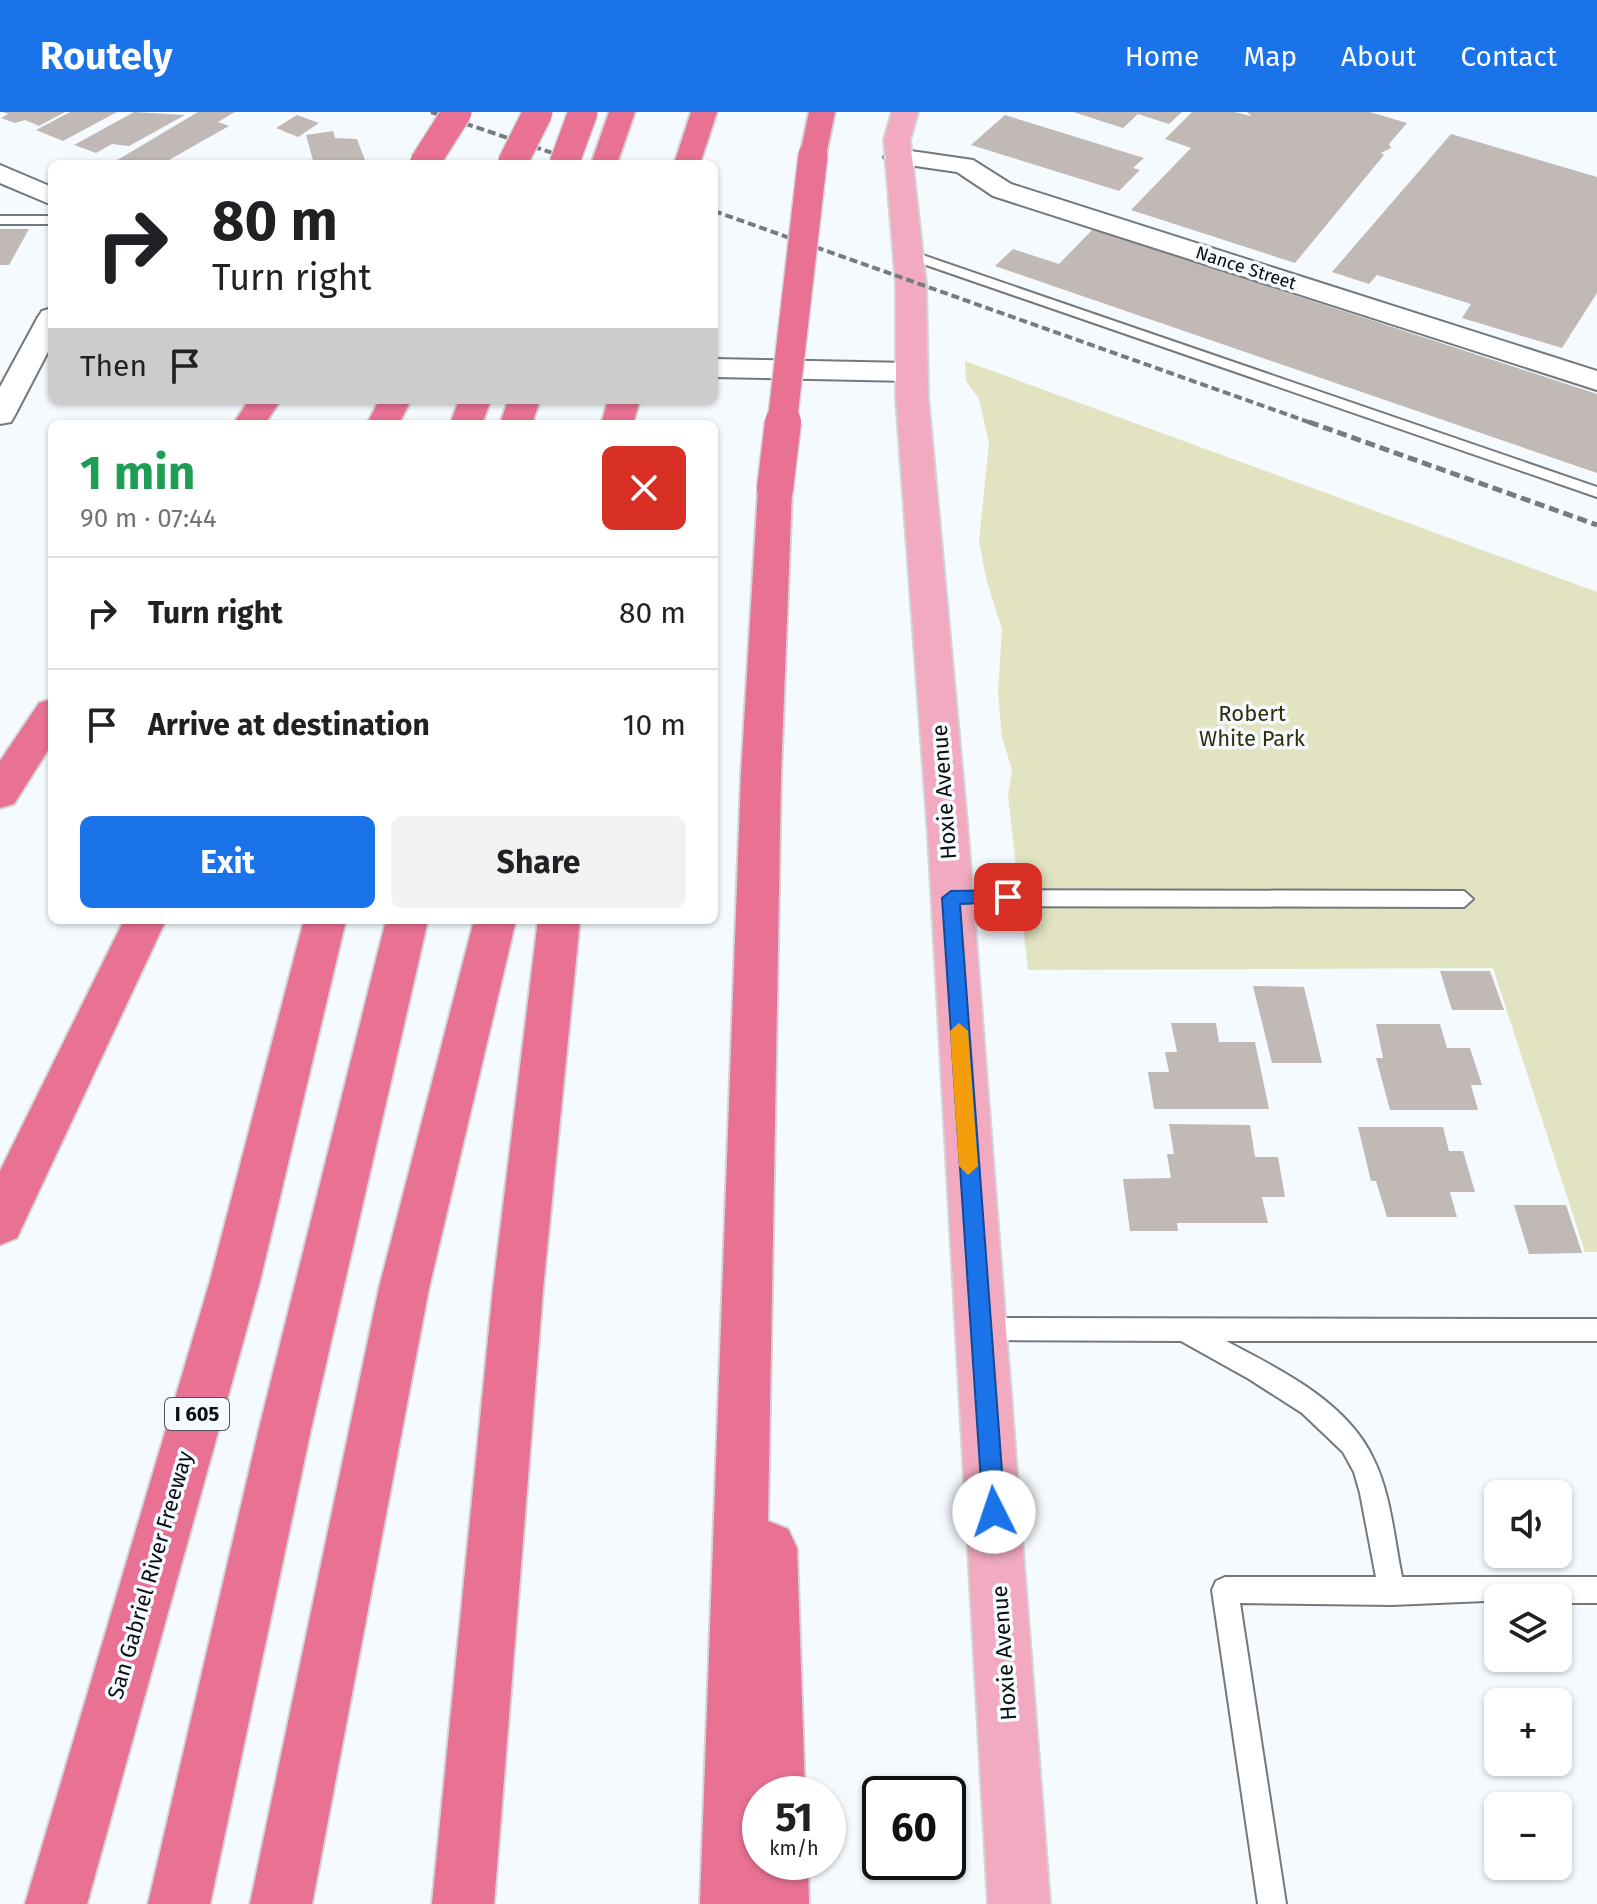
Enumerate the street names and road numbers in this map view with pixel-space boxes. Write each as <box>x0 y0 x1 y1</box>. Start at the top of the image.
street label: Nance Street <box>1193 241 1299 295</box>
street label: Hoxie Avenue <box>926 724 962 860</box>
road number: I 605 <box>165 1398 229 1430</box>
street label: San Gabriel River Freeway <box>102 1448 198 1702</box>
street label: Hoxie Avenue <box>986 1585 1022 1721</box>

